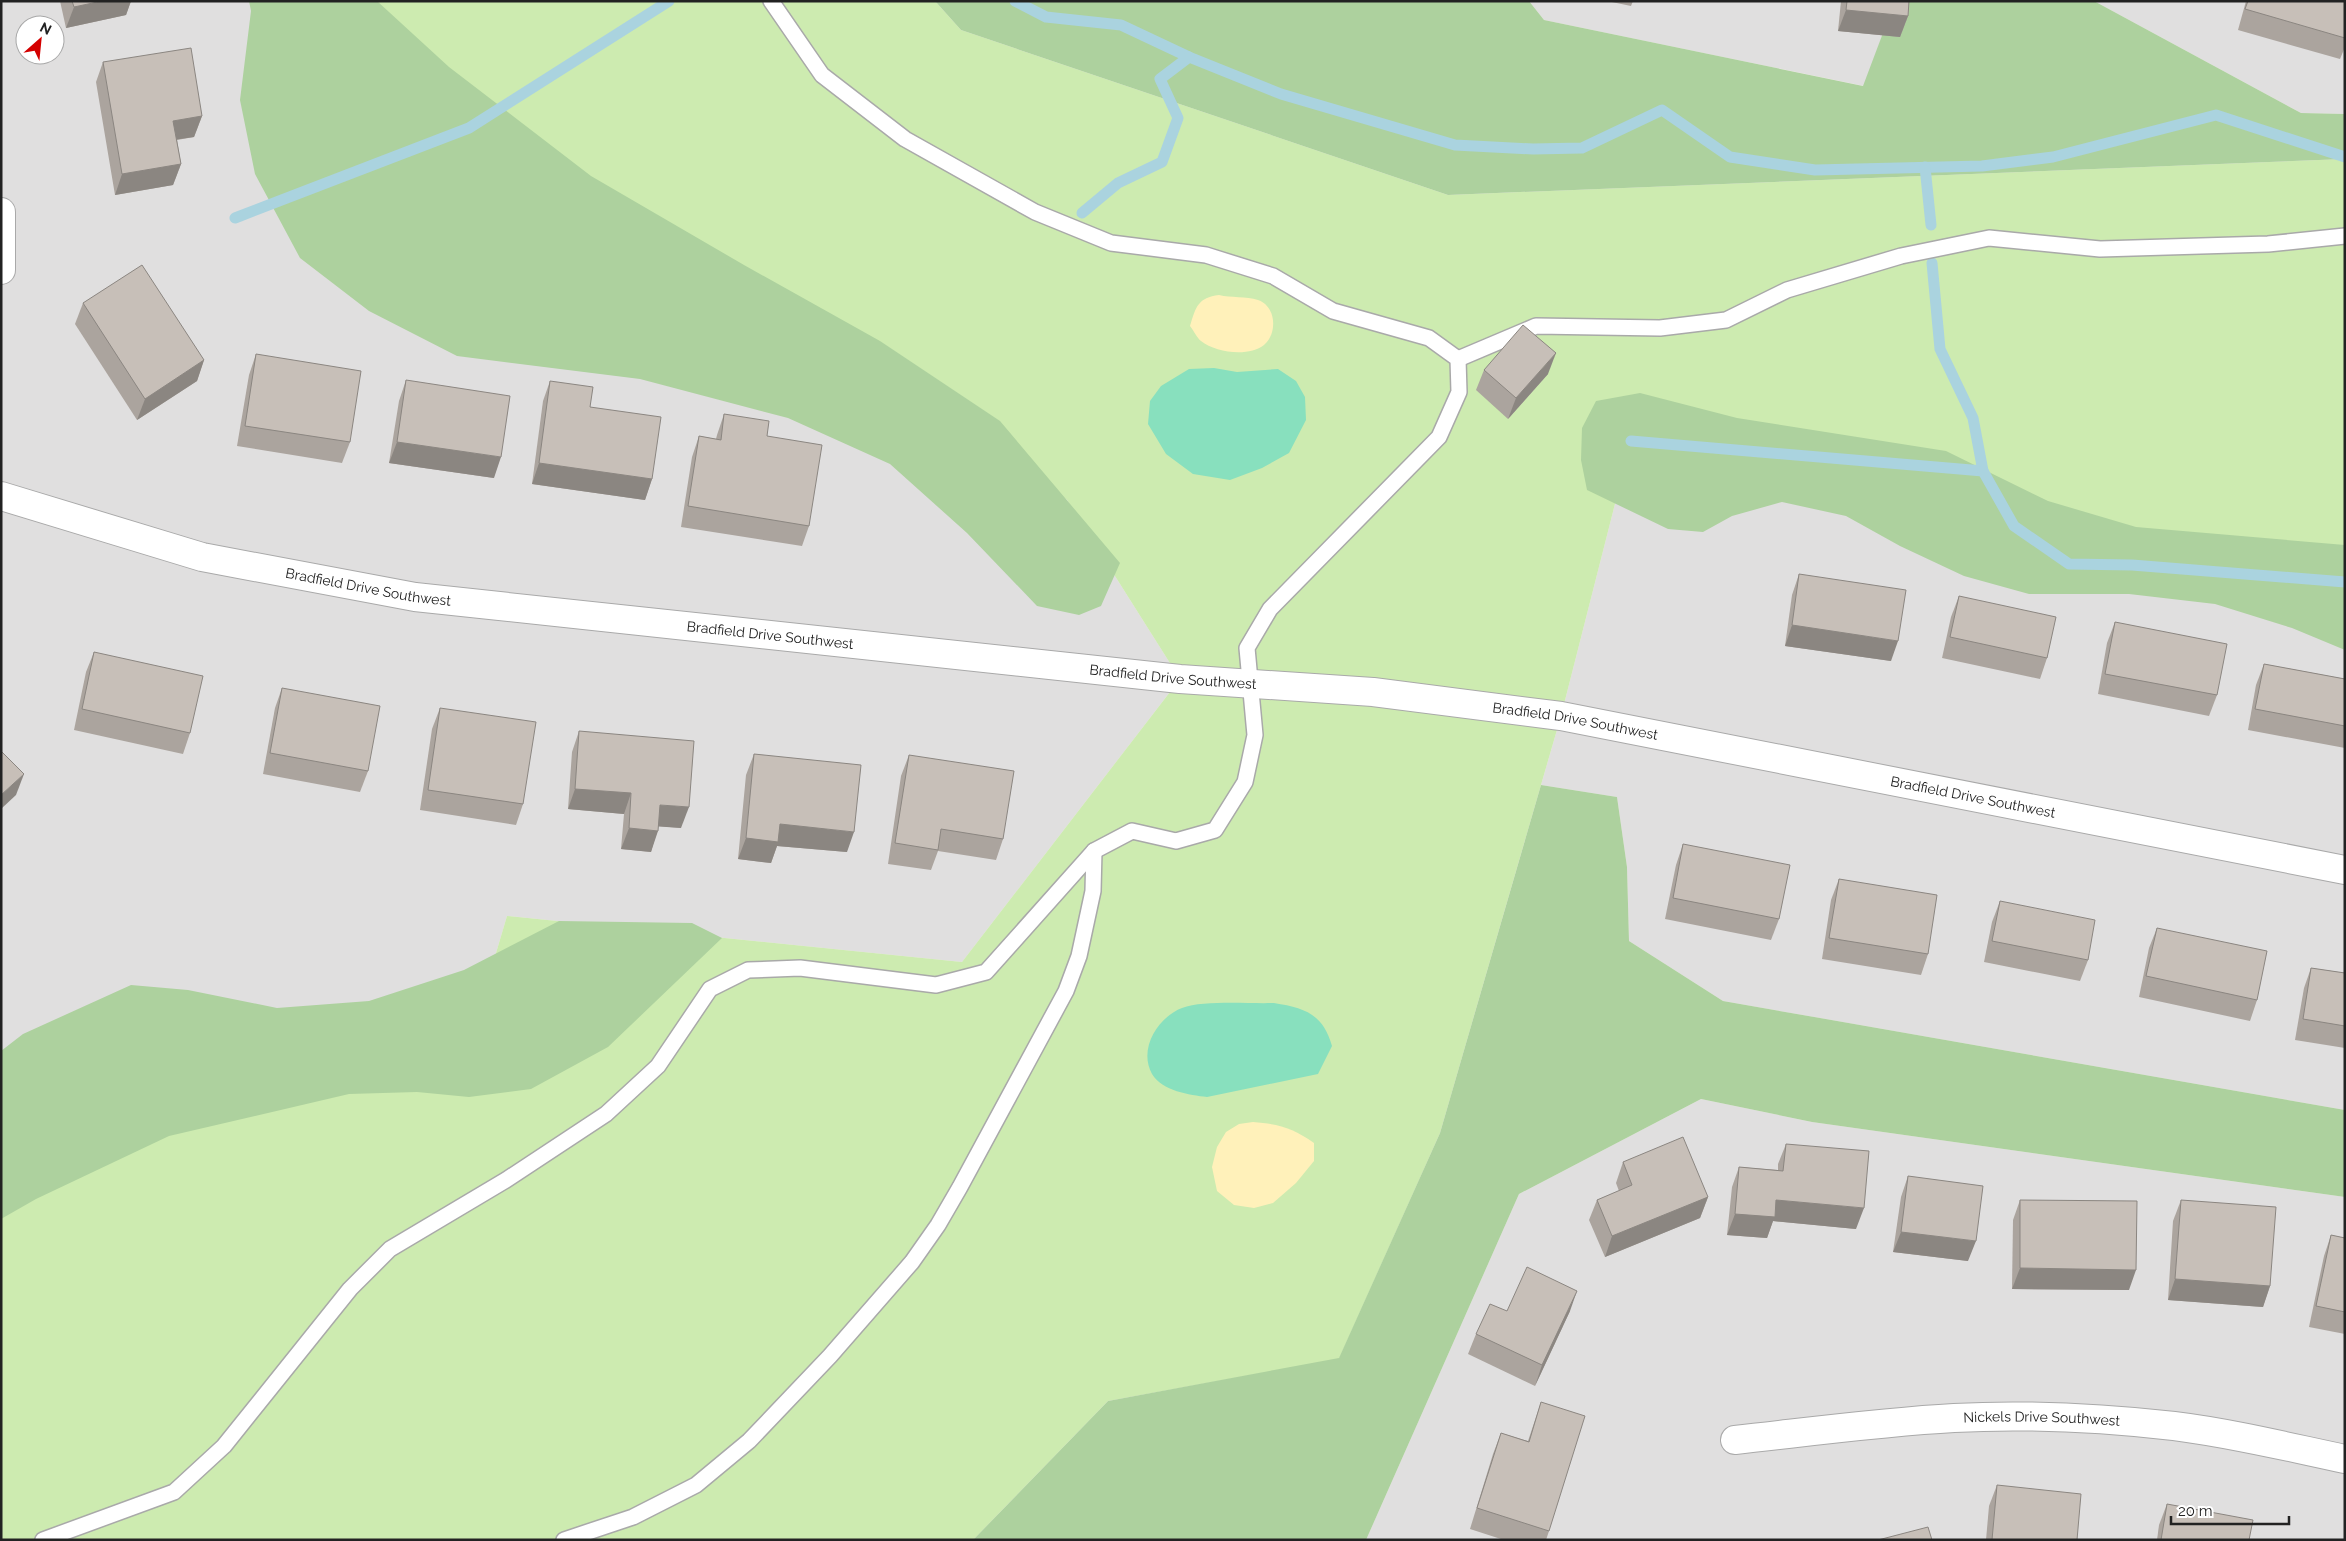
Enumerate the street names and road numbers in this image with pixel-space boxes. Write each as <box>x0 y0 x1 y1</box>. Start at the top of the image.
street label: Bradfield Drive Southwest <box>284 565 452 609</box>
street label: Bradfield Drive Southwest <box>686 618 855 652</box>
street label: Bradfield Drive Southwest <box>1089 661 1257 692</box>
street label: Bradfield Drive Southwest <box>1492 699 1660 743</box>
street label: Bradfield Drive Southwest <box>1889 773 2057 821</box>
street label: Nickels Drive Southwest <box>1963 1408 2121 1429</box>

